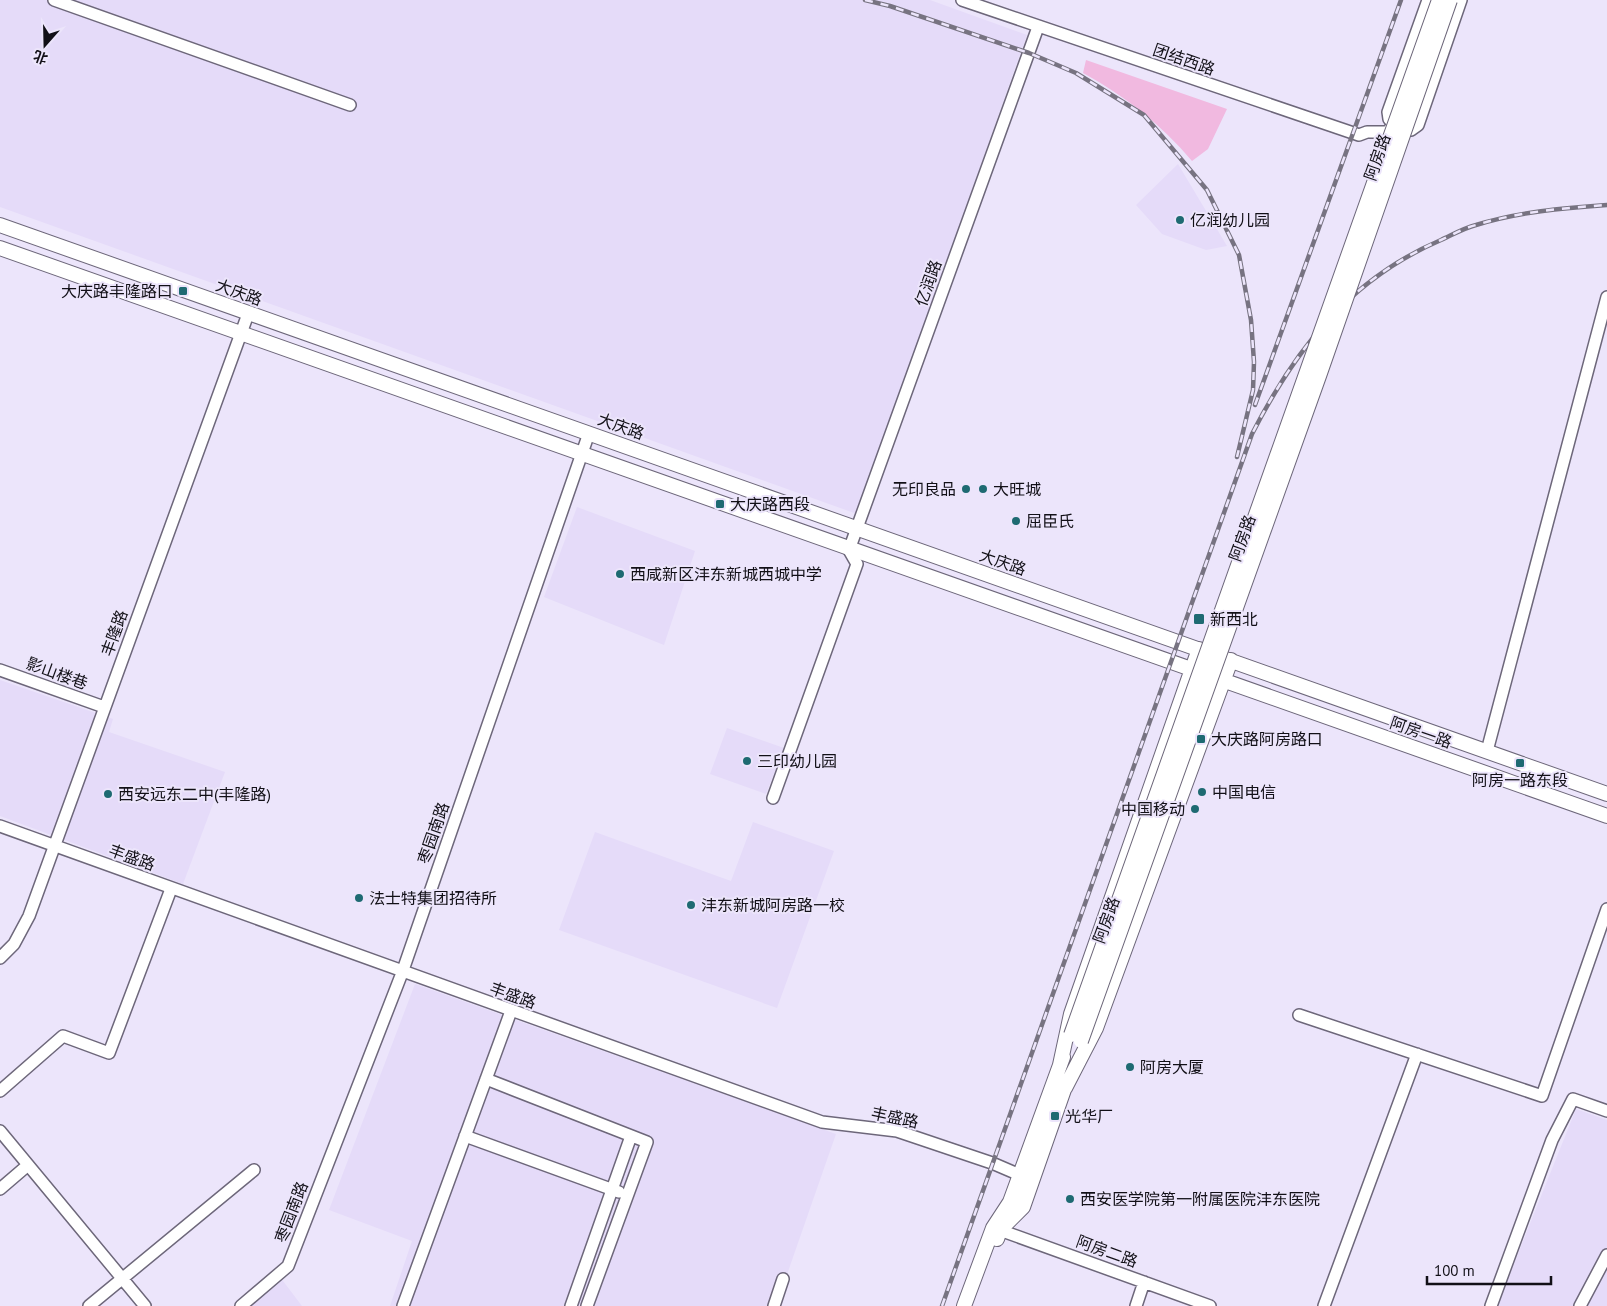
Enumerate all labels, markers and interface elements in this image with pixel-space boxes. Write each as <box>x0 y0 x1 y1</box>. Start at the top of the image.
north arrow <box>20 20 70 70</box>
street label: 团结西路 <box>1150 39 1218 79</box>
text: 北 <box>31 46 50 68</box>
street label: 阿房路 <box>1360 131 1394 183</box>
place label: 亿润幼儿园 <box>1190 210 1270 230</box>
marker: 亿润幼儿园 <box>1174 214 1186 226</box>
street label: 亿润路 <box>910 257 946 309</box>
street label: 大庆路 <box>213 274 265 310</box>
place label: 大庆路丰隆路口 <box>61 281 173 301</box>
marker: 大庆路丰隆路口 <box>177 285 189 297</box>
street label: 大庆路 <box>595 408 647 444</box>
place label: 无印良品 <box>892 479 956 499</box>
place label: 大旺城 <box>993 479 1041 499</box>
marker: 无印良品 <box>960 483 972 495</box>
marker: 大旺城 <box>977 483 989 495</box>
place label: 大庆路西段 <box>730 494 810 514</box>
marker: 大庆路西段 <box>714 498 726 510</box>
place label: 屈臣氏 <box>1026 511 1074 531</box>
street label: 阿房路 <box>1224 512 1260 564</box>
marker: 屈臣氏 <box>1010 515 1022 527</box>
street label: 大庆路 <box>977 545 1029 579</box>
place label: 西咸新区沣东新城西城中学 <box>630 564 822 584</box>
marker: 西咸新区沣东新城西城中学 <box>614 568 626 580</box>
street label: 丰隆路 <box>96 607 132 659</box>
place label: 新西北 <box>1210 609 1258 629</box>
marker: 新西北 <box>1192 612 1206 626</box>
street label: 影山楼巷 <box>24 653 90 693</box>
street label: 阿房一路 <box>1387 712 1455 752</box>
place label: 大庆路阿房路口 <box>1211 729 1323 749</box>
marker: 大庆路阿房路口 <box>1195 733 1207 745</box>
place label: 三印幼儿园 <box>757 751 837 771</box>
marker: 三印幼儿园 <box>741 755 753 767</box>
marker: 阿房一路东段 <box>1514 757 1526 769</box>
place label: 阿房一路东段 <box>1472 770 1568 790</box>
place label: 中国电信 <box>1212 782 1276 802</box>
place label: 西安远东二中(丰隆路) <box>118 784 271 804</box>
marker: 中国电信 <box>1196 786 1208 798</box>
marker: 西安远东二中(丰隆路) <box>102 788 114 800</box>
street label: 枣园南路 <box>413 799 453 867</box>
place label: 中国移动 <box>1121 799 1185 819</box>
marker: 中国移动 <box>1189 803 1201 815</box>
street label: 丰盛路 <box>106 839 158 875</box>
place label: 法士特集团招待所 <box>369 888 497 908</box>
marker: 法士特集团招待所 <box>353 892 365 904</box>
street label: 阿房路 <box>1088 894 1124 946</box>
place label: 沣东新城阿房路一校 <box>701 895 845 915</box>
marker: 沣东新城阿房路一校 <box>685 899 697 911</box>
street label: 丰盛路 <box>487 977 539 1013</box>
place label: 阿房大厦 <box>1140 1057 1204 1077</box>
marker: 阿房大厦 <box>1124 1061 1136 1073</box>
street label: 丰盛路 <box>869 1102 921 1132</box>
place label: 光华厂 <box>1065 1106 1113 1126</box>
marker: 光华厂 <box>1049 1110 1061 1122</box>
street label: 枣园南路 <box>270 1179 312 1245</box>
place label: 西安医学院第一附属医院沣东医院 <box>1080 1189 1320 1209</box>
marker: 西安医学院第一附属医院沣东医院 <box>1064 1193 1076 1205</box>
street label: 阿房二路 <box>1074 1231 1140 1271</box>
scale bar <box>1427 1254 1551 1286</box>
text: 100 m <box>1434 1261 1475 1280</box>

